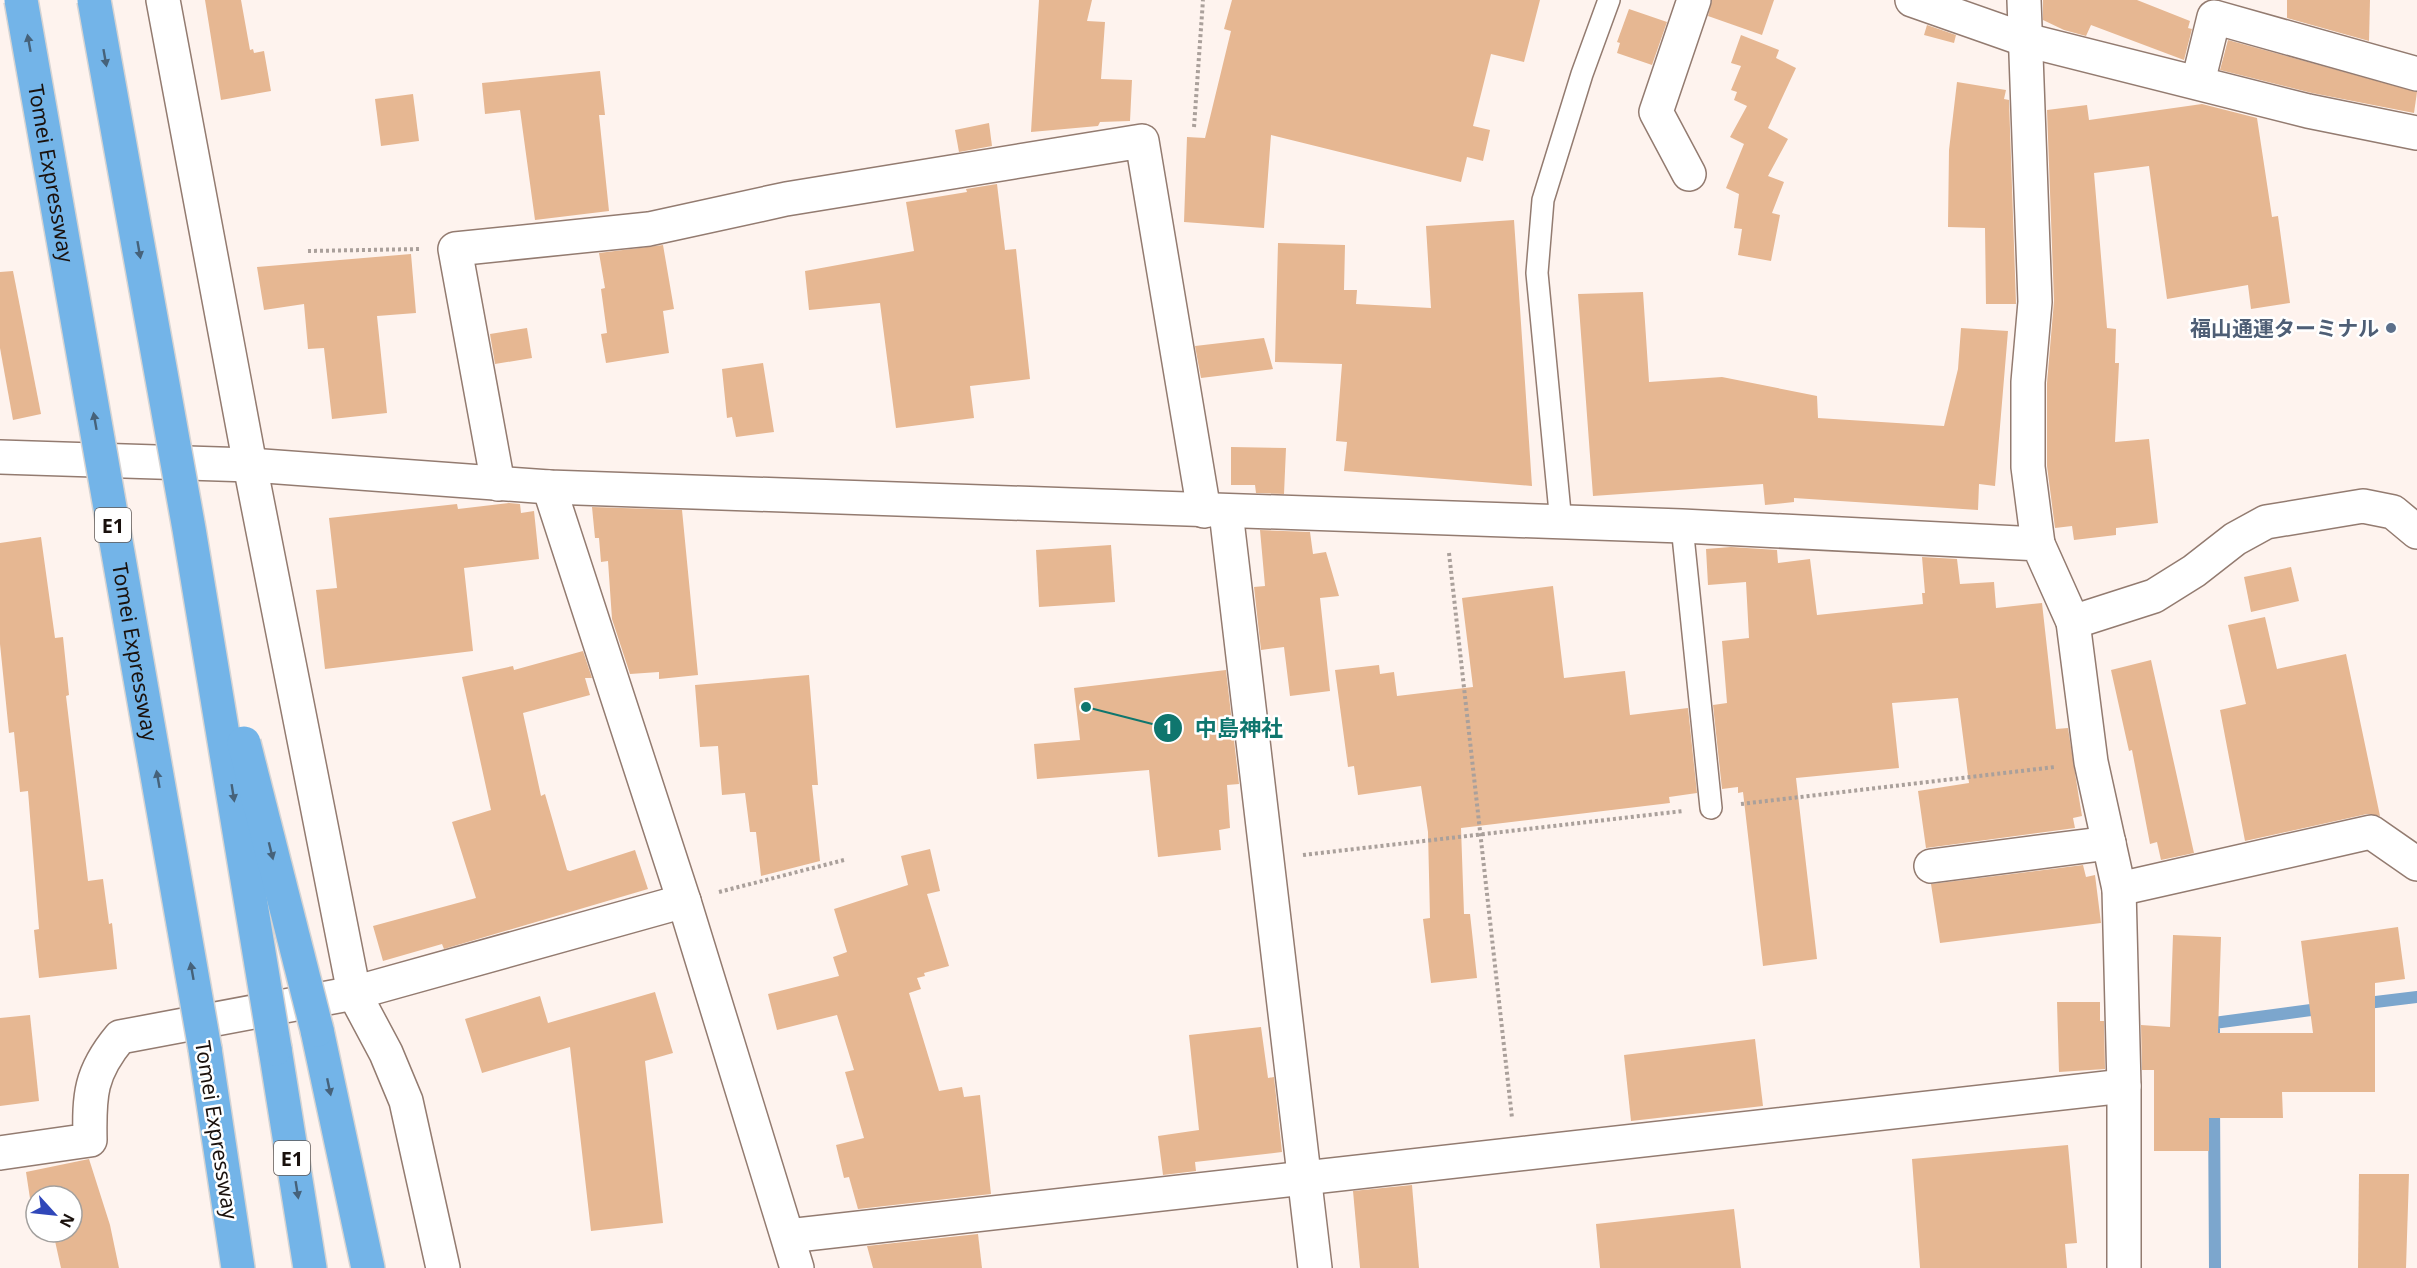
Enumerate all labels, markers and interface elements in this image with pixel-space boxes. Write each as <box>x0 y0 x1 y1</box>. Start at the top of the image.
one-way arrow <box>24 34 33 53</box>
one-way arrow <box>100 48 109 67</box>
street label: Tomei Expressway <box>22 82 81 265</box>
one-way arrow <box>135 240 144 259</box>
place label: 福山通運ターミナル <box>2190 314 2379 342</box>
marker: 福山通運ターミナル <box>2384 321 2398 335</box>
one-way arrow <box>90 412 99 431</box>
road number: E1 <box>95 508 131 542</box>
street label: Tomei Expressway <box>106 561 165 744</box>
callout: 中島神社 <box>1153 708 1295 748</box>
text: 中島神社 <box>1195 712 1283 742</box>
text: 1 <box>1163 715 1173 739</box>
one-way arrow <box>153 769 162 788</box>
one-way arrow <box>228 784 237 803</box>
one-way arrow <box>267 842 277 860</box>
one-way arrow <box>187 961 196 980</box>
street label: Tomei Expressway <box>189 1039 245 1221</box>
one-way arrow <box>325 1078 334 1097</box>
road number: E1 <box>274 1141 310 1175</box>
one-way arrow <box>293 1180 302 1199</box>
north arrow <box>24 1184 84 1244</box>
text: N <box>55 1210 80 1232</box>

